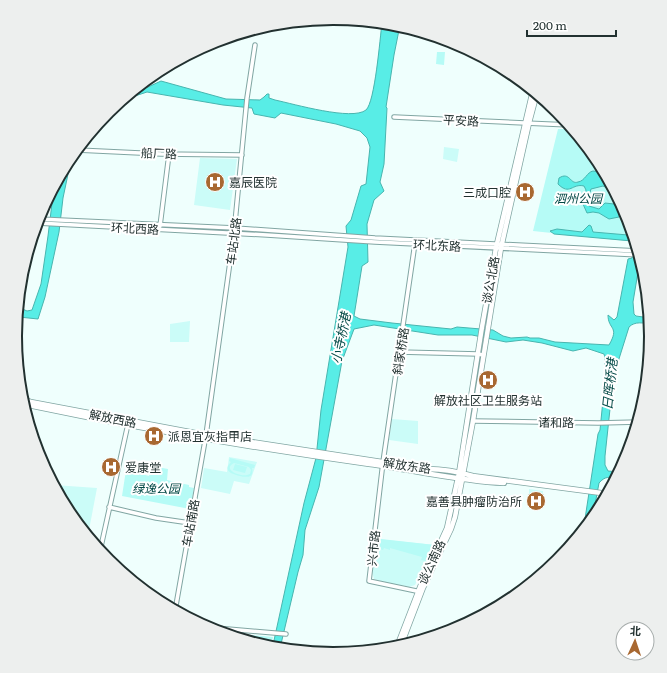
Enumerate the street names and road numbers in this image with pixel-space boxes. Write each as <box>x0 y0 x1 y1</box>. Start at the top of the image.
street label: 平安路 <box>443 110 479 130</box>
street label: 船厂路 <box>141 143 177 163</box>
street label: 车站北路 <box>221 216 245 266</box>
street label: 环北西路 <box>111 218 159 238</box>
street label: 环北东路 <box>413 235 461 255</box>
street label: 谈公北路 <box>477 255 503 305</box>
street label: 斜家桥路 <box>387 326 413 376</box>
street label: 解放西路 <box>88 405 138 431</box>
street label: 诸和路 <box>538 413 574 431</box>
street label: 解放东路 <box>382 453 432 477</box>
street label: 车站南路 <box>177 498 203 548</box>
street label: 兴市路 <box>362 529 384 567</box>
street label: 谈公南路 <box>413 536 449 588</box>

